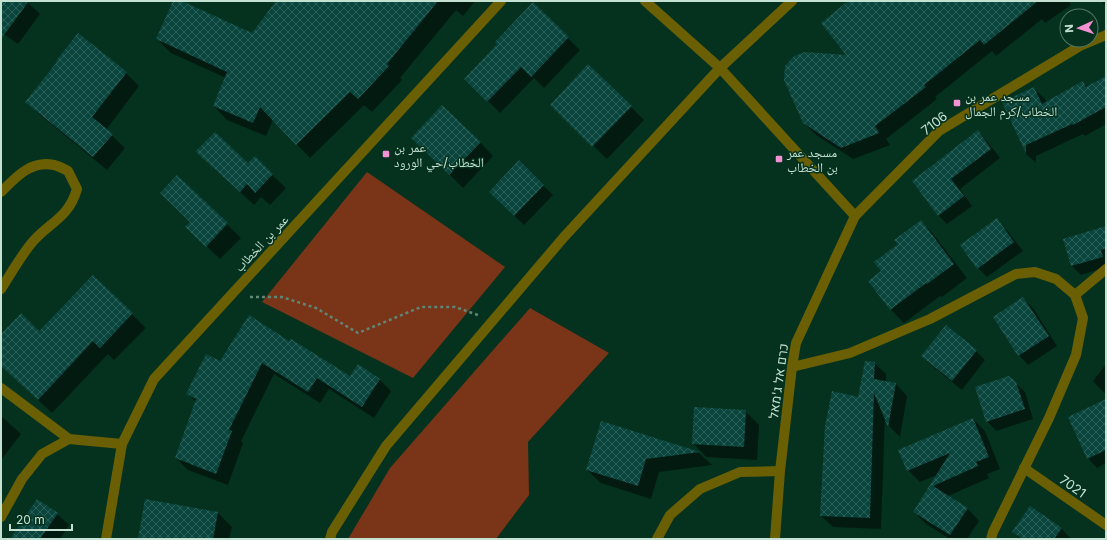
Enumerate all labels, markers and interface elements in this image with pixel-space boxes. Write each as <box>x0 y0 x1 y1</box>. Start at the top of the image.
north arrow <box>1059 8 1099 48</box>
text: N <box>1062 24 1076 33</box>
place label: مسجد عمر بن الخطاب/كرم الجمال <box>965 88 1057 120</box>
marker: مسجد عمر بن الخطاب/كرم الجمال <box>952 98 962 108</box>
street label: 7106 <box>918 108 950 138</box>
place label: عمر بن الخطاب/حي الورود <box>394 139 484 173</box>
place label: مسجد عمر بن الخطاب <box>786 144 838 176</box>
marker: عمر بن الخطاب/حي الورود <box>381 149 391 159</box>
marker: مسجد عمر بن الخطاب <box>774 154 784 164</box>
street label: عمر بن الخطاب <box>231 211 292 275</box>
street label: כרם אל ג'מאל <box>765 342 791 420</box>
street label: 7021 <box>1057 471 1089 501</box>
scale bar <box>10 506 72 532</box>
text: 20 m <box>16 512 45 527</box>

